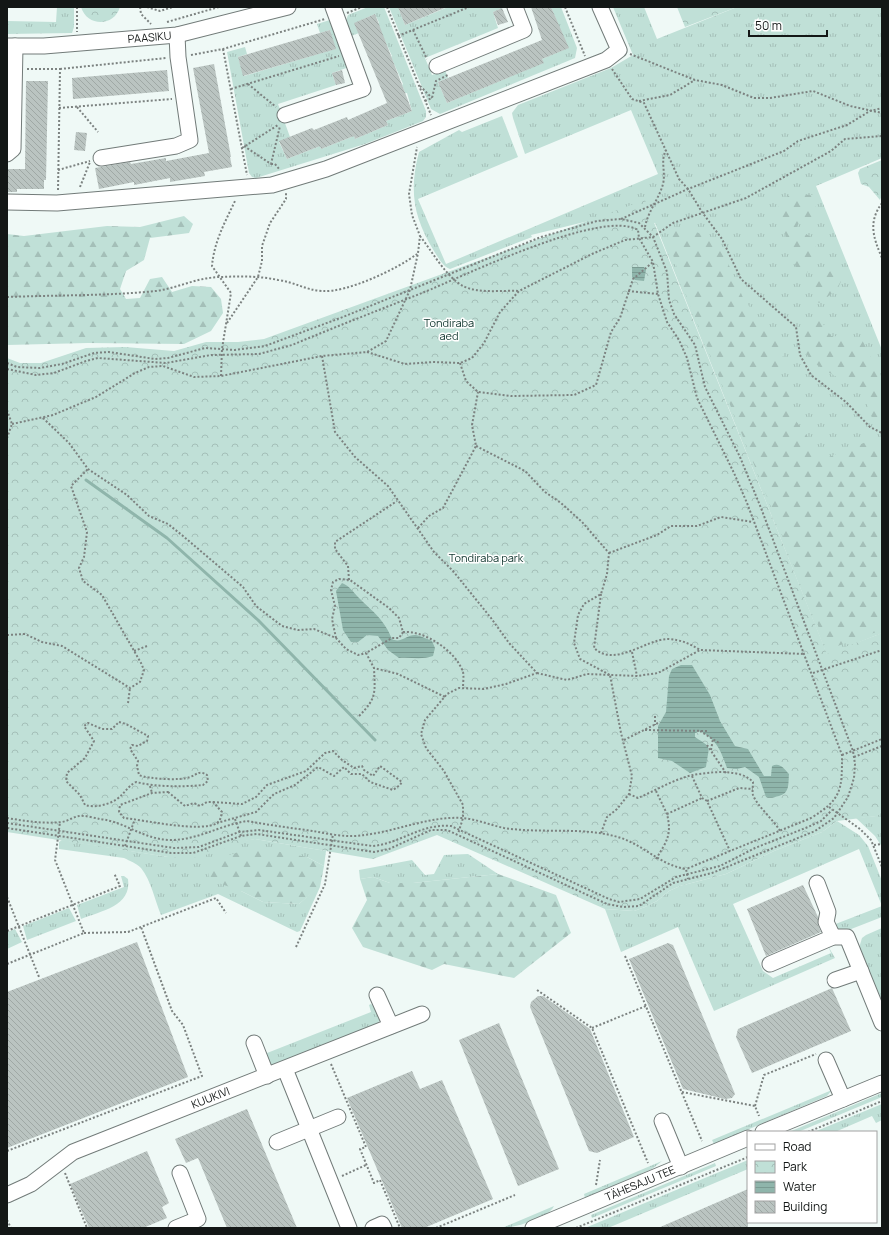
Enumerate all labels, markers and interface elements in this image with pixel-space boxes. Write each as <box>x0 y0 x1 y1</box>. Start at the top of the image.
scale bar <box>749 12 827 38</box>
text: 50 m <box>755 17 782 34</box>
street label: PAASIKU <box>127 27 172 46</box>
park label: Tondiraba aed <box>424 315 474 343</box>
park label: Tondiraba park <box>449 550 524 565</box>
street label: KUUKIVI <box>189 1083 232 1112</box>
legend <box>747 1131 877 1223</box>
text: Road <box>783 1138 811 1155</box>
text: Park <box>783 1158 808 1175</box>
street label: TÄHESAJU TEE <box>602 1161 677 1204</box>
text: Water <box>783 1178 817 1195</box>
text: Building <box>783 1198 827 1215</box>

